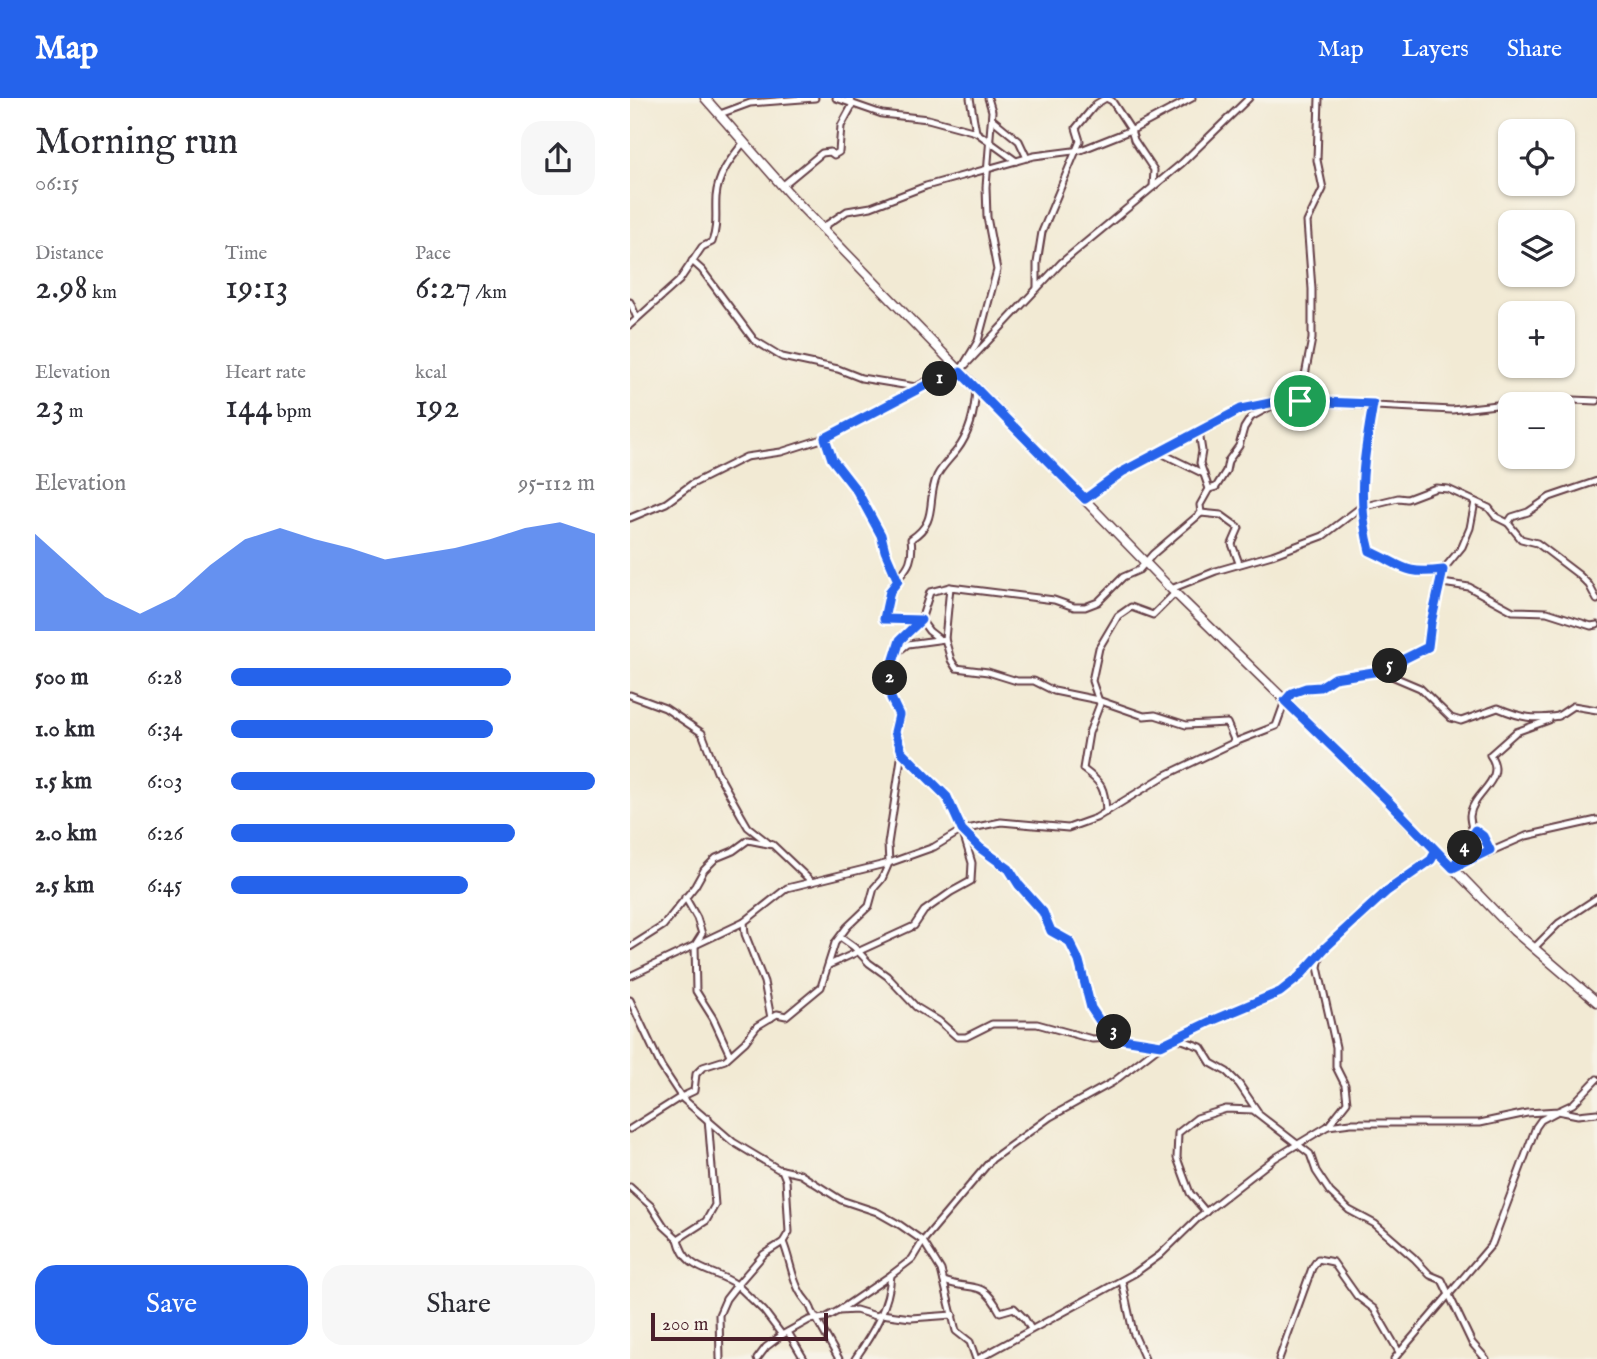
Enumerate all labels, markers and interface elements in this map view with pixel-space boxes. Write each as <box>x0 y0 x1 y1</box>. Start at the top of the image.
text: Map <box>35 28 98 70</box>
text: Map <box>1318 34 1364 65</box>
text: Layers <box>1402 34 1469 65</box>
text: Share <box>1507 34 1562 65</box>
text: Morning run <box>35 119 238 167</box>
map controls <box>1498 119 1575 469</box>
button: locate <box>1498 119 1575 196</box>
button: share <box>521 121 595 195</box>
text: 06:15 <box>35 169 79 198</box>
button: layers <box>1498 210 1575 287</box>
text: Distance <box>35 242 104 266</box>
text: Time <box>225 242 267 266</box>
text: Pace <box>415 242 451 266</box>
text: 2.98 <box>35 266 88 311</box>
text: 19:13 <box>225 266 289 311</box>
text: 6:27 <box>415 266 471 311</box>
text: km <box>88 281 117 305</box>
text: /km <box>471 281 507 305</box>
button: + <box>1498 301 1575 378</box>
text: Elevation <box>35 361 110 385</box>
text: Heart rate <box>225 361 306 385</box>
text: kcal <box>415 361 447 385</box>
pin: 1 <box>922 362 958 396</box>
text: 1 <box>936 366 943 390</box>
pin <box>1270 371 1330 431</box>
icon: arrive <box>1281 382 1319 420</box>
text: 23 <box>35 385 65 430</box>
text: 144 <box>225 385 272 430</box>
text: 192 <box>415 385 460 430</box>
button: − <box>1498 392 1575 469</box>
text: m <box>65 400 83 424</box>
text: bpm <box>272 400 312 424</box>
text: Elevation <box>35 469 126 498</box>
text: 95–112 m <box>518 469 595 498</box>
pin: 5 <box>1372 648 1408 684</box>
text: 5 <box>1386 653 1393 677</box>
pin: 2 <box>873 660 908 696</box>
text: 500 m <box>35 663 89 692</box>
text: 6:28 <box>147 663 183 692</box>
text: 2 <box>885 665 894 689</box>
text: 1.0 km <box>35 715 95 744</box>
text: 6:34 <box>147 715 183 744</box>
text: 1.5 km <box>35 767 92 796</box>
text: 6:03 <box>147 767 183 796</box>
text: 2.0 km <box>35 819 97 848</box>
text: 6:26 <box>147 819 183 848</box>
pin: 4 <box>1448 830 1482 866</box>
text: 4 <box>1460 835 1469 859</box>
text: 2.5 km <box>35 871 94 900</box>
text: 6:45 <box>147 871 182 900</box>
pin: 3 <box>1096 1014 1132 1049</box>
text: 3 <box>1110 1019 1117 1043</box>
button: Save <box>35 1265 308 1345</box>
button: Share <box>322 1265 595 1345</box>
scale bar <box>651 1310 828 1342</box>
text: 200 m <box>662 1313 708 1337</box>

